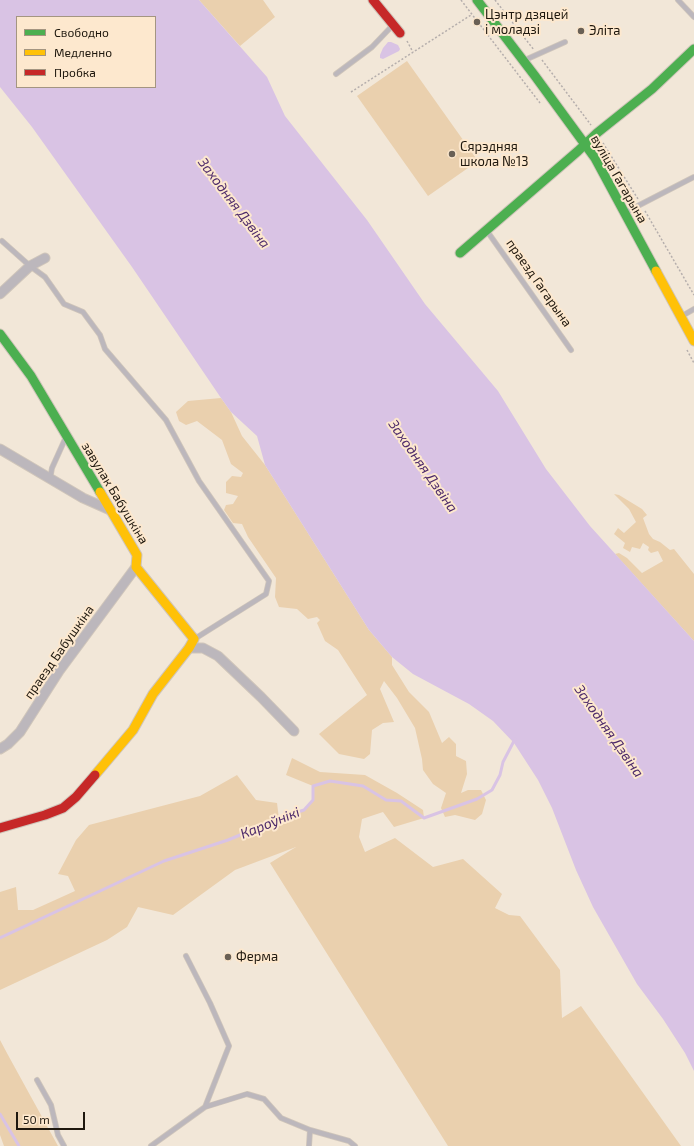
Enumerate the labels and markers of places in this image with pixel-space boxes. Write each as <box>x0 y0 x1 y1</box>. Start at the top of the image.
place label: Цэнтр дзяцей і моладзі <box>485 7 568 38</box>
marker: Цэнтр дзяцей і моладзі <box>472 17 482 27</box>
place label: Эліта <box>589 23 621 39</box>
marker: Эліта <box>576 26 586 36</box>
place label: Сярэдняя школа №13 <box>460 139 528 170</box>
marker: Сярэдняя школа №13 <box>447 149 457 159</box>
place label: Ферма <box>236 949 278 965</box>
marker: Ферма <box>223 952 233 962</box>

